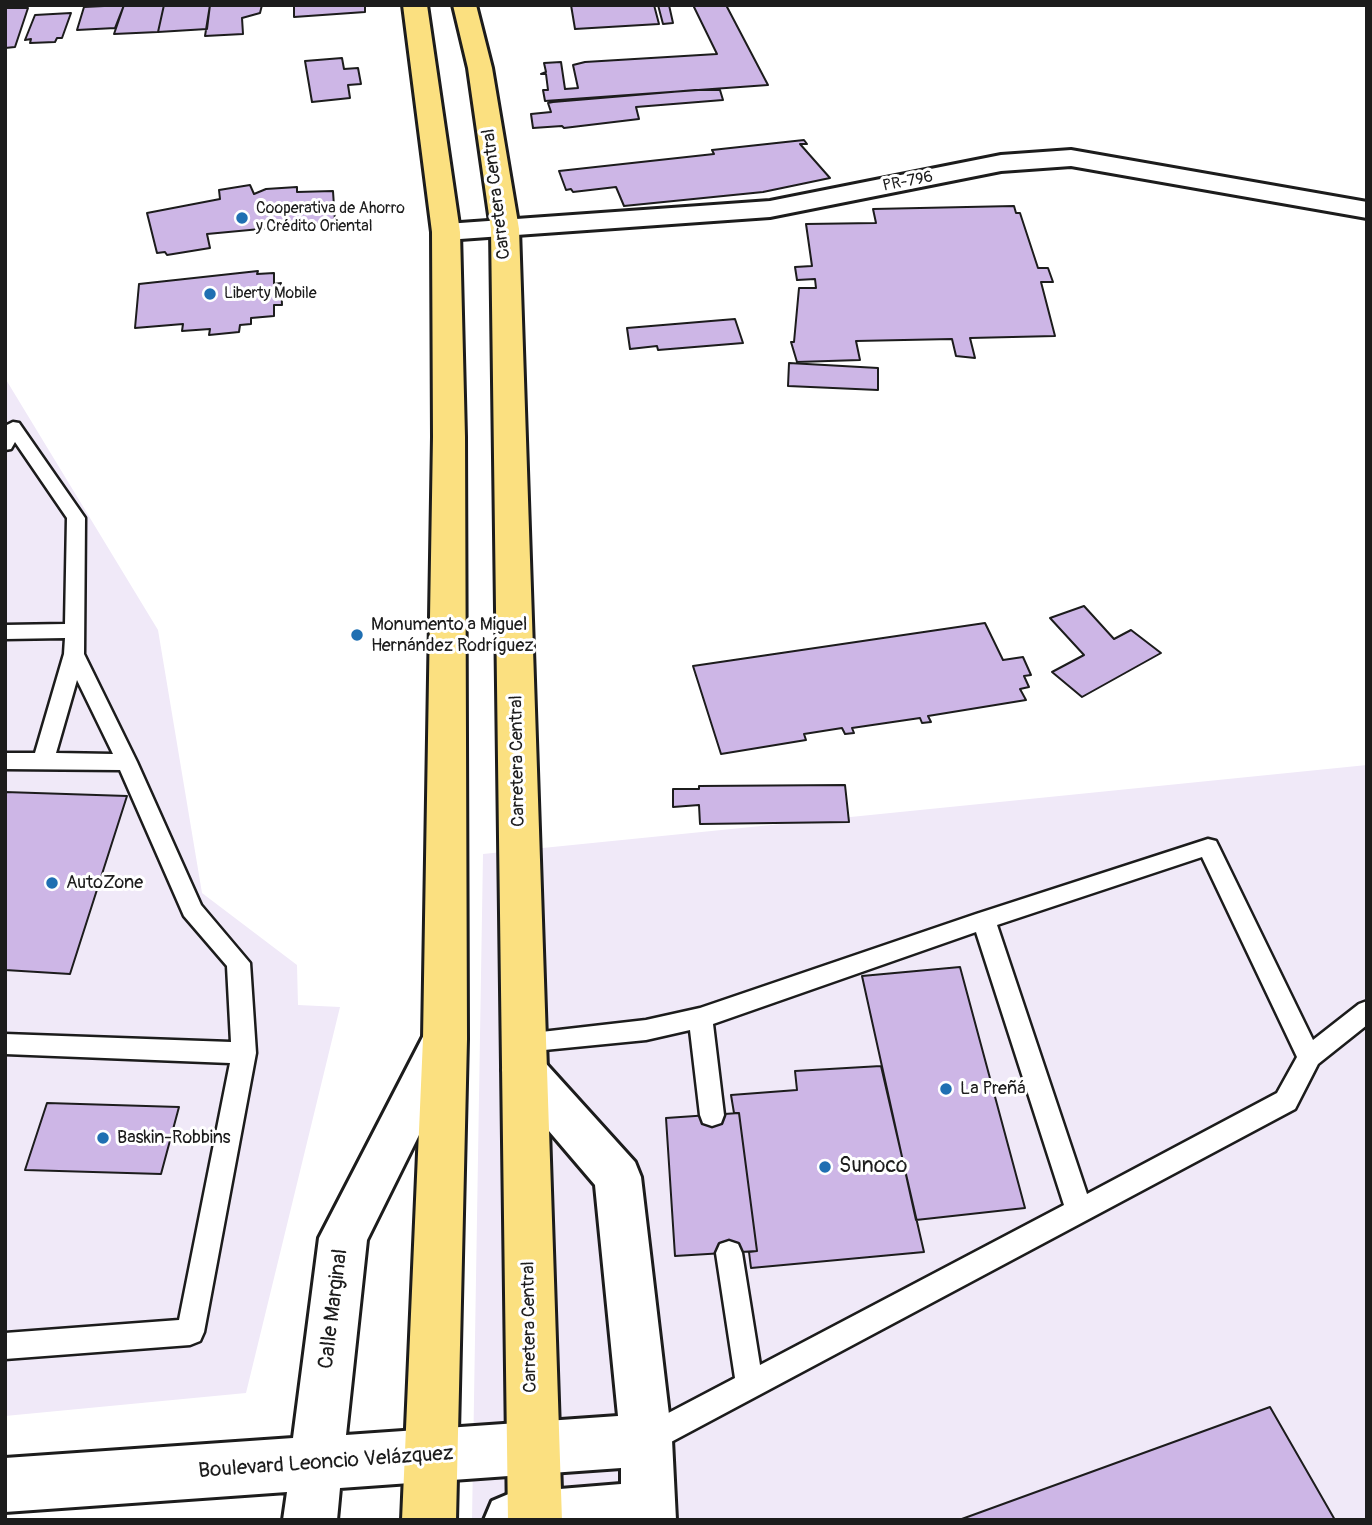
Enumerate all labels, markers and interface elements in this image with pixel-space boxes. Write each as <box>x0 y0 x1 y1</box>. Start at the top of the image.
street label: Carretera Central <box>478 127 516 261</box>
street label: PR-796 <box>881 168 935 196</box>
place label: Cooperativa de Ahorro y Crédito Oriental <box>256 199 405 237</box>
marker: Cooperativa de Ahorro y Crédito Oriental <box>234 210 250 226</box>
place label: Liberty Mobile <box>224 284 317 304</box>
marker: Liberty Mobile <box>202 286 218 302</box>
place label: Monumento a Miguel Hernández Rodríguez <box>371 614 534 656</box>
marker: Monumento a Miguel Hernández Rodríguez <box>349 627 365 643</box>
street label: Carretera Central <box>506 695 530 827</box>
place label: AutoZone <box>66 872 143 894</box>
marker: AutoZone <box>44 875 60 891</box>
place label: La Preñá <box>960 1078 1026 1100</box>
marker: La Preñá <box>938 1081 954 1097</box>
place label: Baskin-Robbins <box>117 1127 231 1149</box>
marker: Baskin-Robbins <box>95 1130 111 1146</box>
place label: Sunoco <box>839 1154 907 1180</box>
marker: Sunoco <box>817 1159 833 1175</box>
street label: Calle Marginal <box>314 1248 354 1370</box>
street label: Carretera Central <box>518 1261 542 1393</box>
street label: Boulevard Leoncio Velázquez <box>197 1442 455 1484</box>

